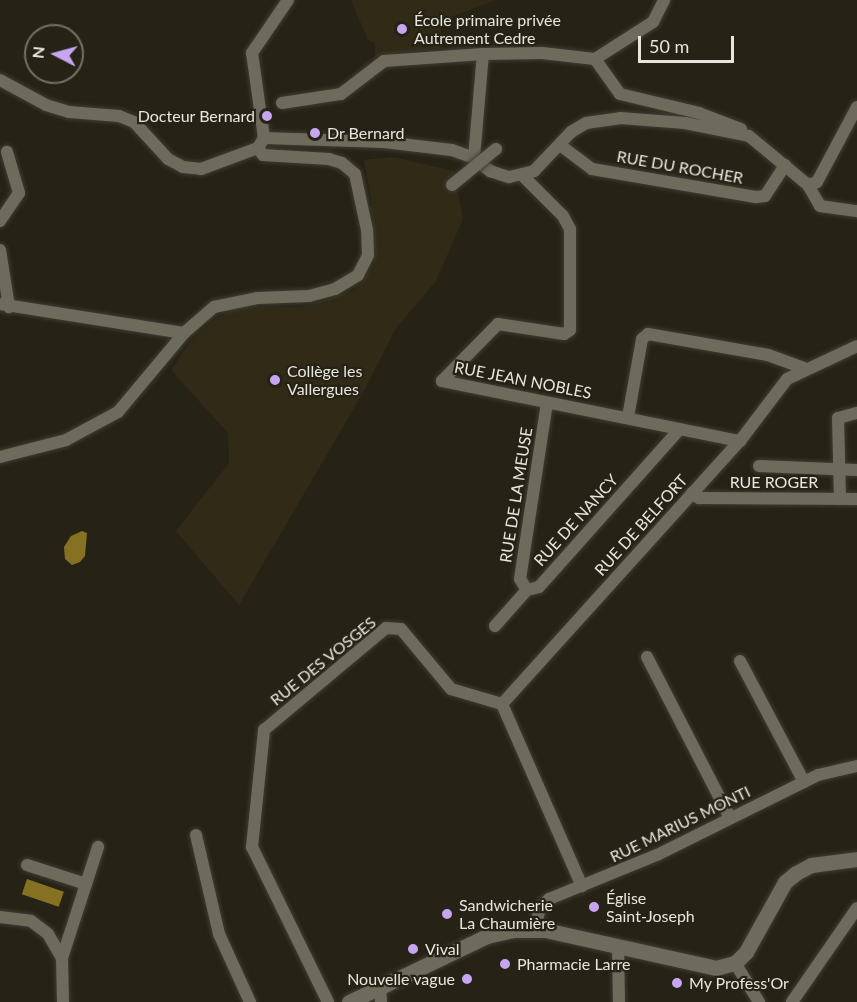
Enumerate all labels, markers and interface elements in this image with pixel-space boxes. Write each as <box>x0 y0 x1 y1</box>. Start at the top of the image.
place label: École primaire privée Autrement Cedre <box>414 10 561 48</box>
marker: École primaire privée Autrement Cedre <box>395 22 409 36</box>
north arrow <box>24 24 84 84</box>
scale bar <box>641 24 737 62</box>
text: 50 m <box>649 35 689 57</box>
text: N <box>27 45 48 59</box>
place label: Docteur Bernard <box>137 106 255 126</box>
marker: Docteur Bernard <box>260 109 274 123</box>
place label: Dr Bernard <box>327 123 405 143</box>
marker: Dr Bernard <box>308 126 322 140</box>
street label: RUE DU ROCHER <box>615 146 745 188</box>
street label: RUE JEAN NOBLES <box>453 357 593 403</box>
place label: Collège les Vallergues <box>287 361 362 399</box>
marker: Collège les Vallergues <box>268 373 282 387</box>
street label: RUE DE LA MEUSE <box>496 426 536 564</box>
street label: RUE DE NANCY <box>530 470 622 570</box>
street label: RUE DE BELFORT <box>591 471 691 579</box>
street label: RUE ROGER <box>730 472 818 492</box>
street label: RUE DES VOSGES <box>266 612 380 710</box>
street label: RUE MARIUS MONTI <box>607 782 753 866</box>
place label: Église Saint-Joseph <box>606 888 695 926</box>
place label: Sandwicherie La Chaumière <box>459 895 555 933</box>
marker: Église Saint-Joseph <box>587 900 601 914</box>
marker: Sandwicherie La Chaumière <box>440 907 454 921</box>
place label: Vival <box>425 939 459 959</box>
marker: Vival <box>406 942 420 956</box>
place label: Pharmacie Larre <box>517 954 630 974</box>
marker: Pharmacie Larre <box>498 957 512 971</box>
place label: Nouvelle vague <box>347 969 455 989</box>
marker: Nouvelle vague <box>460 972 474 986</box>
place label: My Profess'Or <box>689 973 789 993</box>
marker: My Profess'Or <box>670 976 684 990</box>

